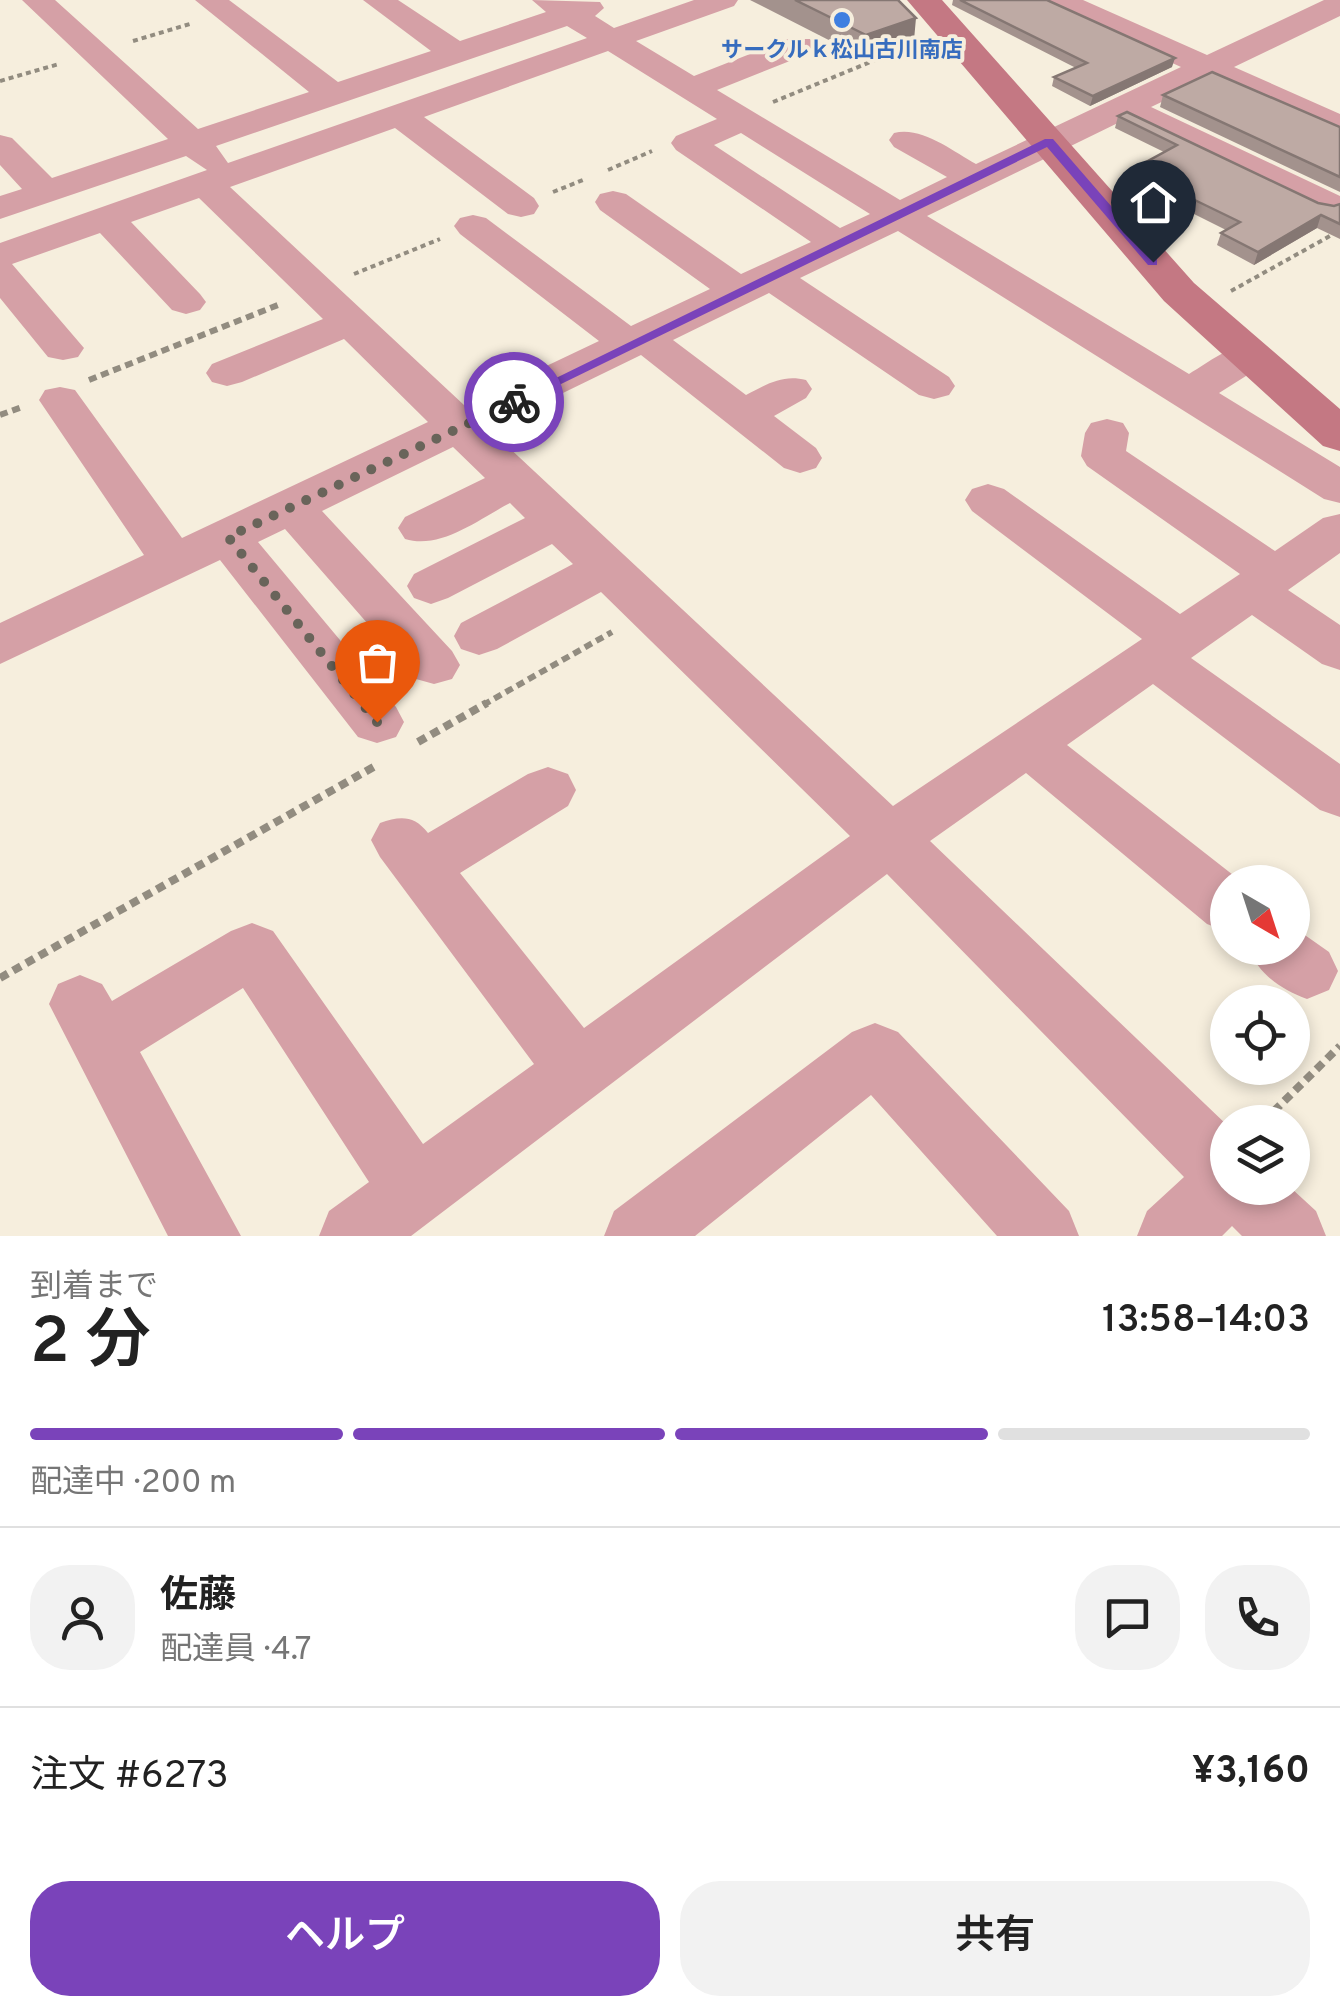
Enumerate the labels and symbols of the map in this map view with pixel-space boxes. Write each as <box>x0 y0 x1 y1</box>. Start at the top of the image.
marker: サークルｋ松山古川南店 <box>831 9 853 31</box>
place label: サークルｋ松山古川南店 <box>721 38 963 65</box>
pin <box>1111 160 1196 263</box>
courier <box>464 352 564 452</box>
pin <box>335 620 420 723</box>
north arrow <box>1210 865 1310 965</box>

